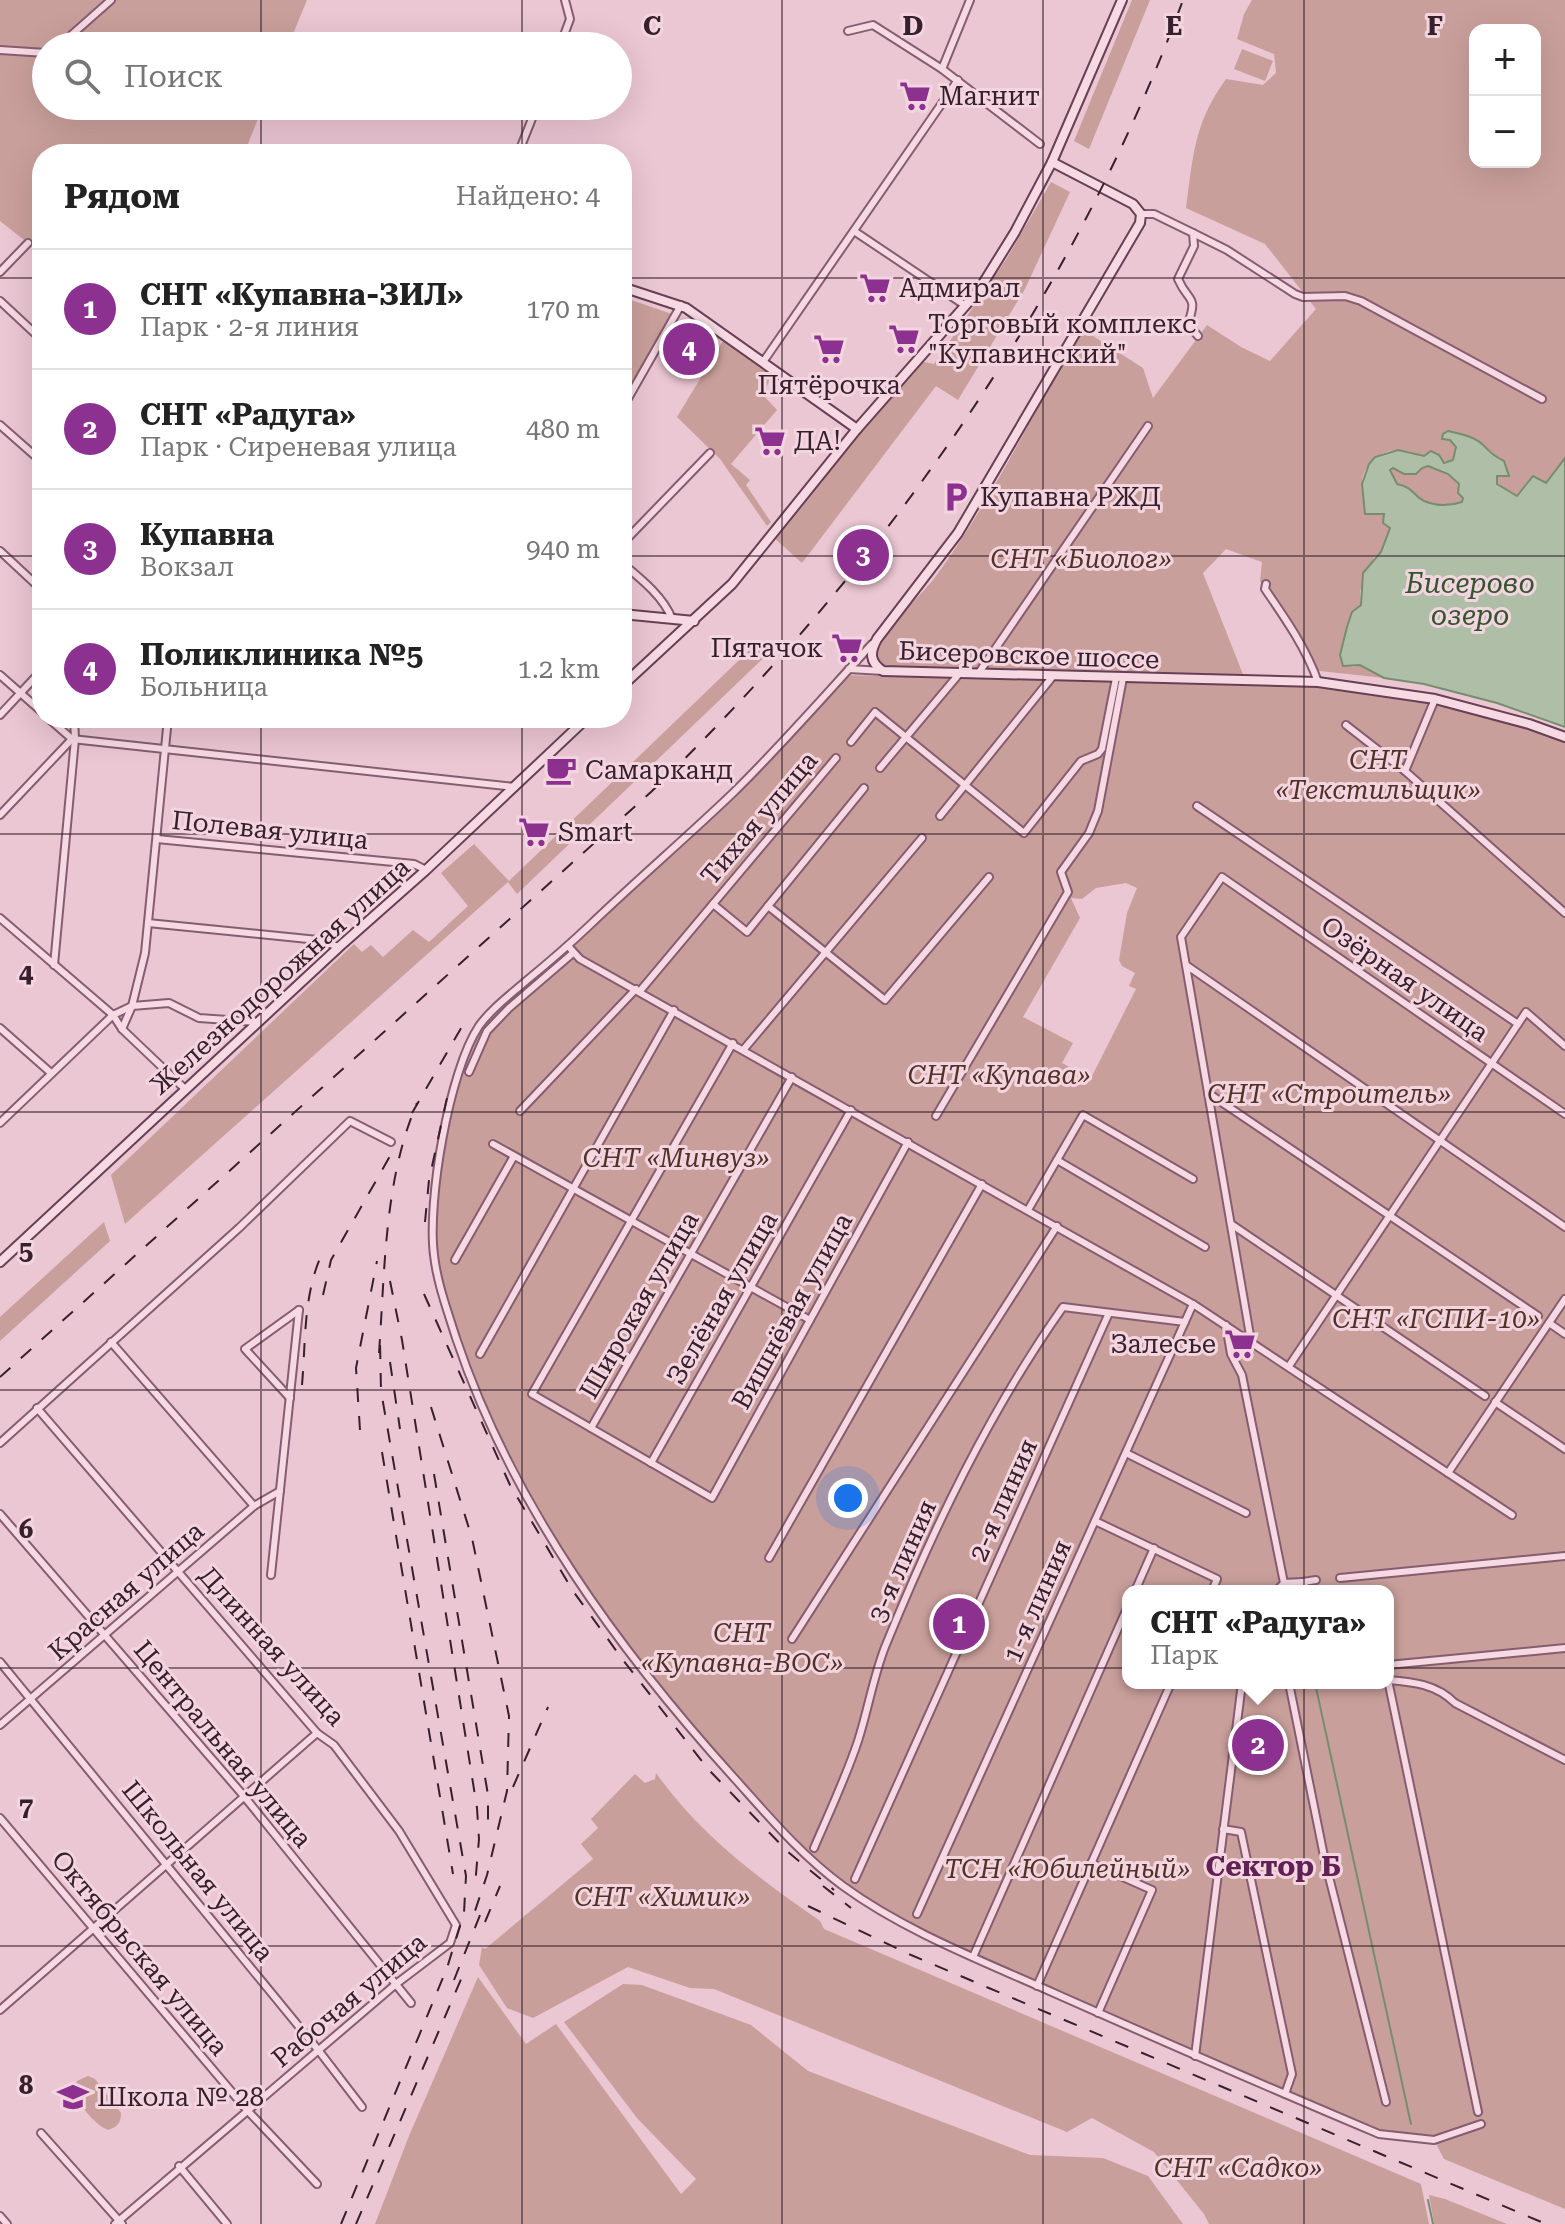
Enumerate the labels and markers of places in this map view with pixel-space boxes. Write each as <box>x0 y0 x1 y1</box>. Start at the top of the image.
supermarket icon: Магнит <box>898 79 932 113</box>
place label: Магнит <box>939 81 1040 111</box>
supermarket icon: Адмирал <box>858 271 892 305</box>
place label: Адмирал <box>899 273 1020 303</box>
place label: Торговый комплекс "Купавинский" <box>928 309 1197 369</box>
pin: 4 <box>663 319 715 379</box>
supermarket icon: Торговый комплекс "Купавинский" <box>887 322 921 356</box>
supermarket icon: Пятёрочка <box>812 332 846 366</box>
place label: Пятёрочка <box>757 370 901 400</box>
supermarket icon: ДА! <box>753 424 787 458</box>
place label: ДА! <box>794 426 841 456</box>
parking icon: Купавна РЖД <box>939 480 973 514</box>
place label: Купавна РЖД <box>980 482 1161 512</box>
pin: 3 <box>837 525 889 585</box>
supermarket icon: Пятачок <box>830 631 864 665</box>
place label: Пятачок <box>710 633 823 663</box>
cafe icon: Самарканд <box>544 753 578 787</box>
place label: Самарканд <box>585 755 733 785</box>
supermarket icon: Smart <box>517 815 551 849</box>
place label: Smart <box>558 817 633 847</box>
supermarket icon: Залесье <box>1223 1327 1257 1361</box>
place label: Залесье <box>1110 1329 1216 1359</box>
pin: 1 <box>933 1594 985 1654</box>
pin: 2 <box>1232 1715 1284 1775</box>
school or university icon: Школа № 28 <box>56 2080 90 2114</box>
place label: Школа № 28 <box>97 2082 264 2112</box>

